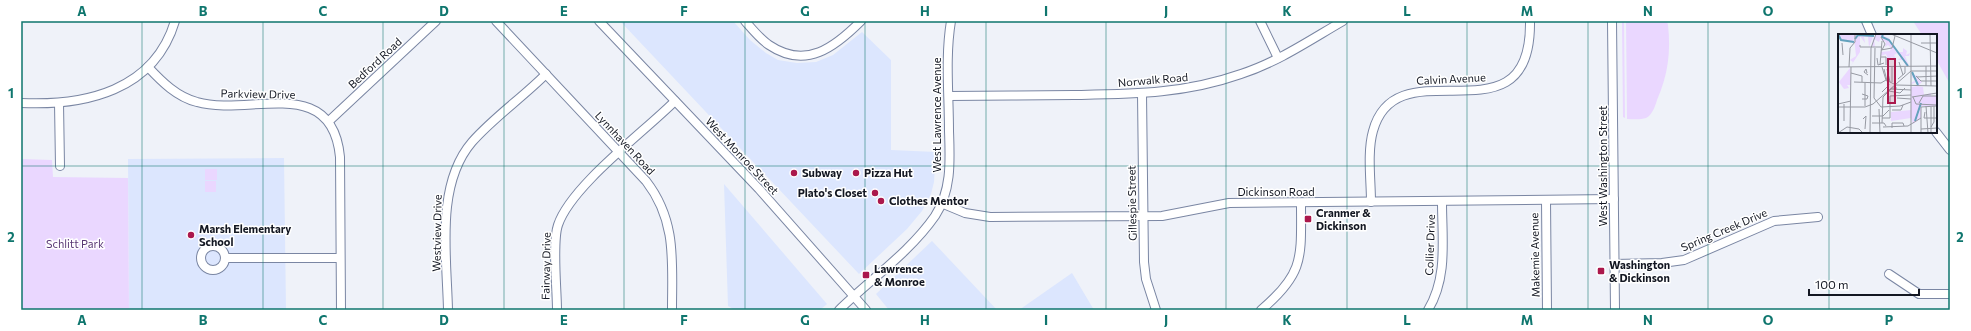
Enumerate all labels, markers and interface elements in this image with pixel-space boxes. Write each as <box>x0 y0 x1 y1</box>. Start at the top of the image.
text: A <box>77 3 87 19</box>
text: B <box>199 3 208 19</box>
text: C <box>319 3 328 19</box>
text: D <box>439 3 449 19</box>
text: E <box>560 3 568 19</box>
text: F <box>680 3 688 19</box>
text: G <box>800 3 810 19</box>
text: H <box>920 3 930 19</box>
text: I <box>1044 3 1048 19</box>
text: J <box>1164 3 1168 19</box>
text: K <box>1282 3 1292 19</box>
text: L <box>1403 3 1411 19</box>
text: M <box>1521 3 1533 19</box>
text: N <box>1643 3 1653 19</box>
text: O <box>1763 3 1774 19</box>
text: P <box>1885 3 1894 19</box>
inset map <box>1838 34 1937 133</box>
street label: Bedford Road <box>345 35 404 91</box>
street label: West Lawrence Avenue <box>930 57 943 172</box>
street label: Norwalk Road <box>1117 70 1189 89</box>
street label: Calvin Avenue <box>1416 70 1486 87</box>
text: 1 <box>8 85 14 101</box>
text: 1 <box>1957 85 1963 101</box>
street label: Parkview Drive <box>221 86 296 101</box>
street label: West Washington Street <box>1596 105 1609 227</box>
street label: Lynnhaven Road <box>593 108 658 177</box>
street label: West Monroe Street <box>703 114 782 197</box>
street label: Gillespie Street <box>1124 165 1139 241</box>
place label: Subway <box>802 166 842 179</box>
place label: Pizza Hut <box>864 166 913 179</box>
marker: Subway <box>789 168 799 178</box>
marker: Pizza Hut <box>851 168 861 178</box>
street label: Dickinson Road <box>1237 185 1315 198</box>
place label: Plato's Closet <box>798 186 867 199</box>
marker: Plato's Closet <box>870 188 880 198</box>
street label: Westview Drive <box>429 194 444 272</box>
place label: Clothes Mentor <box>889 194 969 207</box>
marker: Clothes Mentor <box>876 196 886 206</box>
street label: Spring Creek Drive <box>1679 205 1769 254</box>
place label: Cranmer & Dickinson <box>1316 206 1371 232</box>
street label: Makemie Avenue <box>1527 212 1542 297</box>
marker: Cranmer & Dickinson <box>1303 214 1313 224</box>
street label: Collier Drive <box>1422 214 1437 276</box>
place label: Marsh Elementary School <box>199 222 291 248</box>
text: 2 <box>7 229 15 245</box>
text: 2 <box>1956 229 1964 245</box>
marker: Marsh Elementary School <box>186 230 196 240</box>
street label: Fairway Drive <box>538 232 553 300</box>
park label: Schlitt Park <box>46 237 104 250</box>
place label: Washington & Dickinson <box>1609 258 1670 284</box>
place label: Lawrence & Monroe <box>874 262 925 288</box>
marker: Washington & Dickinson <box>1596 266 1606 276</box>
marker: Lawrence & Monroe <box>861 270 871 280</box>
scale bar <box>1809 271 1919 297</box>
text: 100 m <box>1815 277 1849 291</box>
text: A <box>77 312 87 328</box>
text: B <box>199 312 208 328</box>
text: C <box>319 312 328 328</box>
text: D <box>439 312 449 328</box>
text: E <box>560 312 568 328</box>
text: F <box>680 312 688 328</box>
text: G <box>800 312 810 328</box>
text: H <box>920 312 930 328</box>
text: I <box>1044 312 1048 328</box>
text: J <box>1164 312 1168 328</box>
text: K <box>1282 312 1292 328</box>
text: L <box>1403 312 1411 328</box>
text: M <box>1521 312 1533 328</box>
text: N <box>1643 312 1653 328</box>
text: O <box>1763 312 1774 328</box>
text: P <box>1885 312 1894 328</box>

